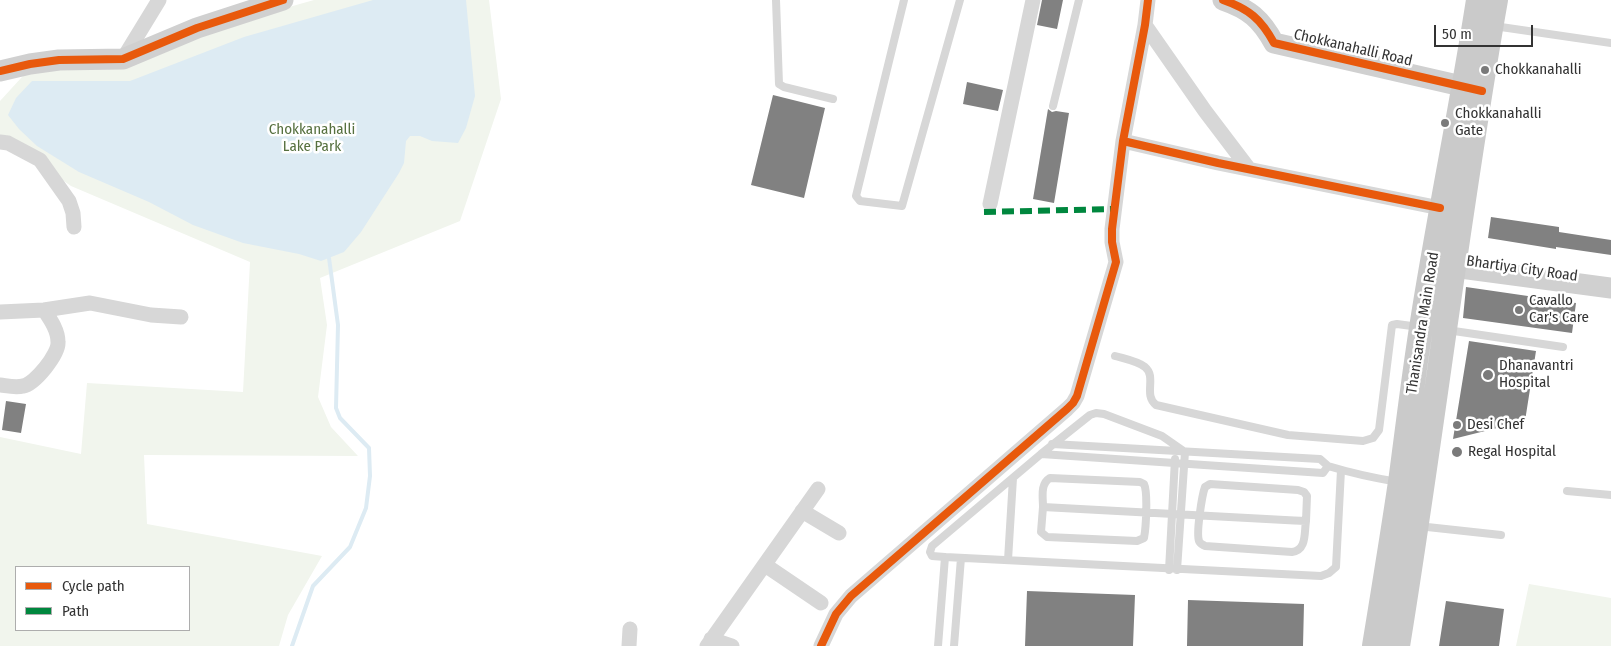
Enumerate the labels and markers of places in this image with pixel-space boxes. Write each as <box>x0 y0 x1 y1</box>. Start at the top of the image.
place label: Chokkanahalli <box>1495 61 1581 79</box>
marker: Chokkanahalli <box>1479 64 1491 76</box>
place label: Chokkanahalli Gate <box>1455 105 1541 140</box>
marker: Chokkanahalli Gate <box>1439 117 1451 129</box>
place label: Cavallo Car's Care <box>1529 292 1589 327</box>
marker: Cavallo Car's Care <box>1513 304 1525 316</box>
place label: Dhanavantri Hospital <box>1499 357 1574 392</box>
marker: Dhanavantri Hospital <box>1481 368 1495 382</box>
place label: Desi Chef <box>1467 416 1524 434</box>
marker: Desi Chef <box>1451 419 1463 431</box>
place label: Regal Hospital <box>1468 443 1556 461</box>
marker: Regal Hospital <box>1450 445 1464 459</box>

